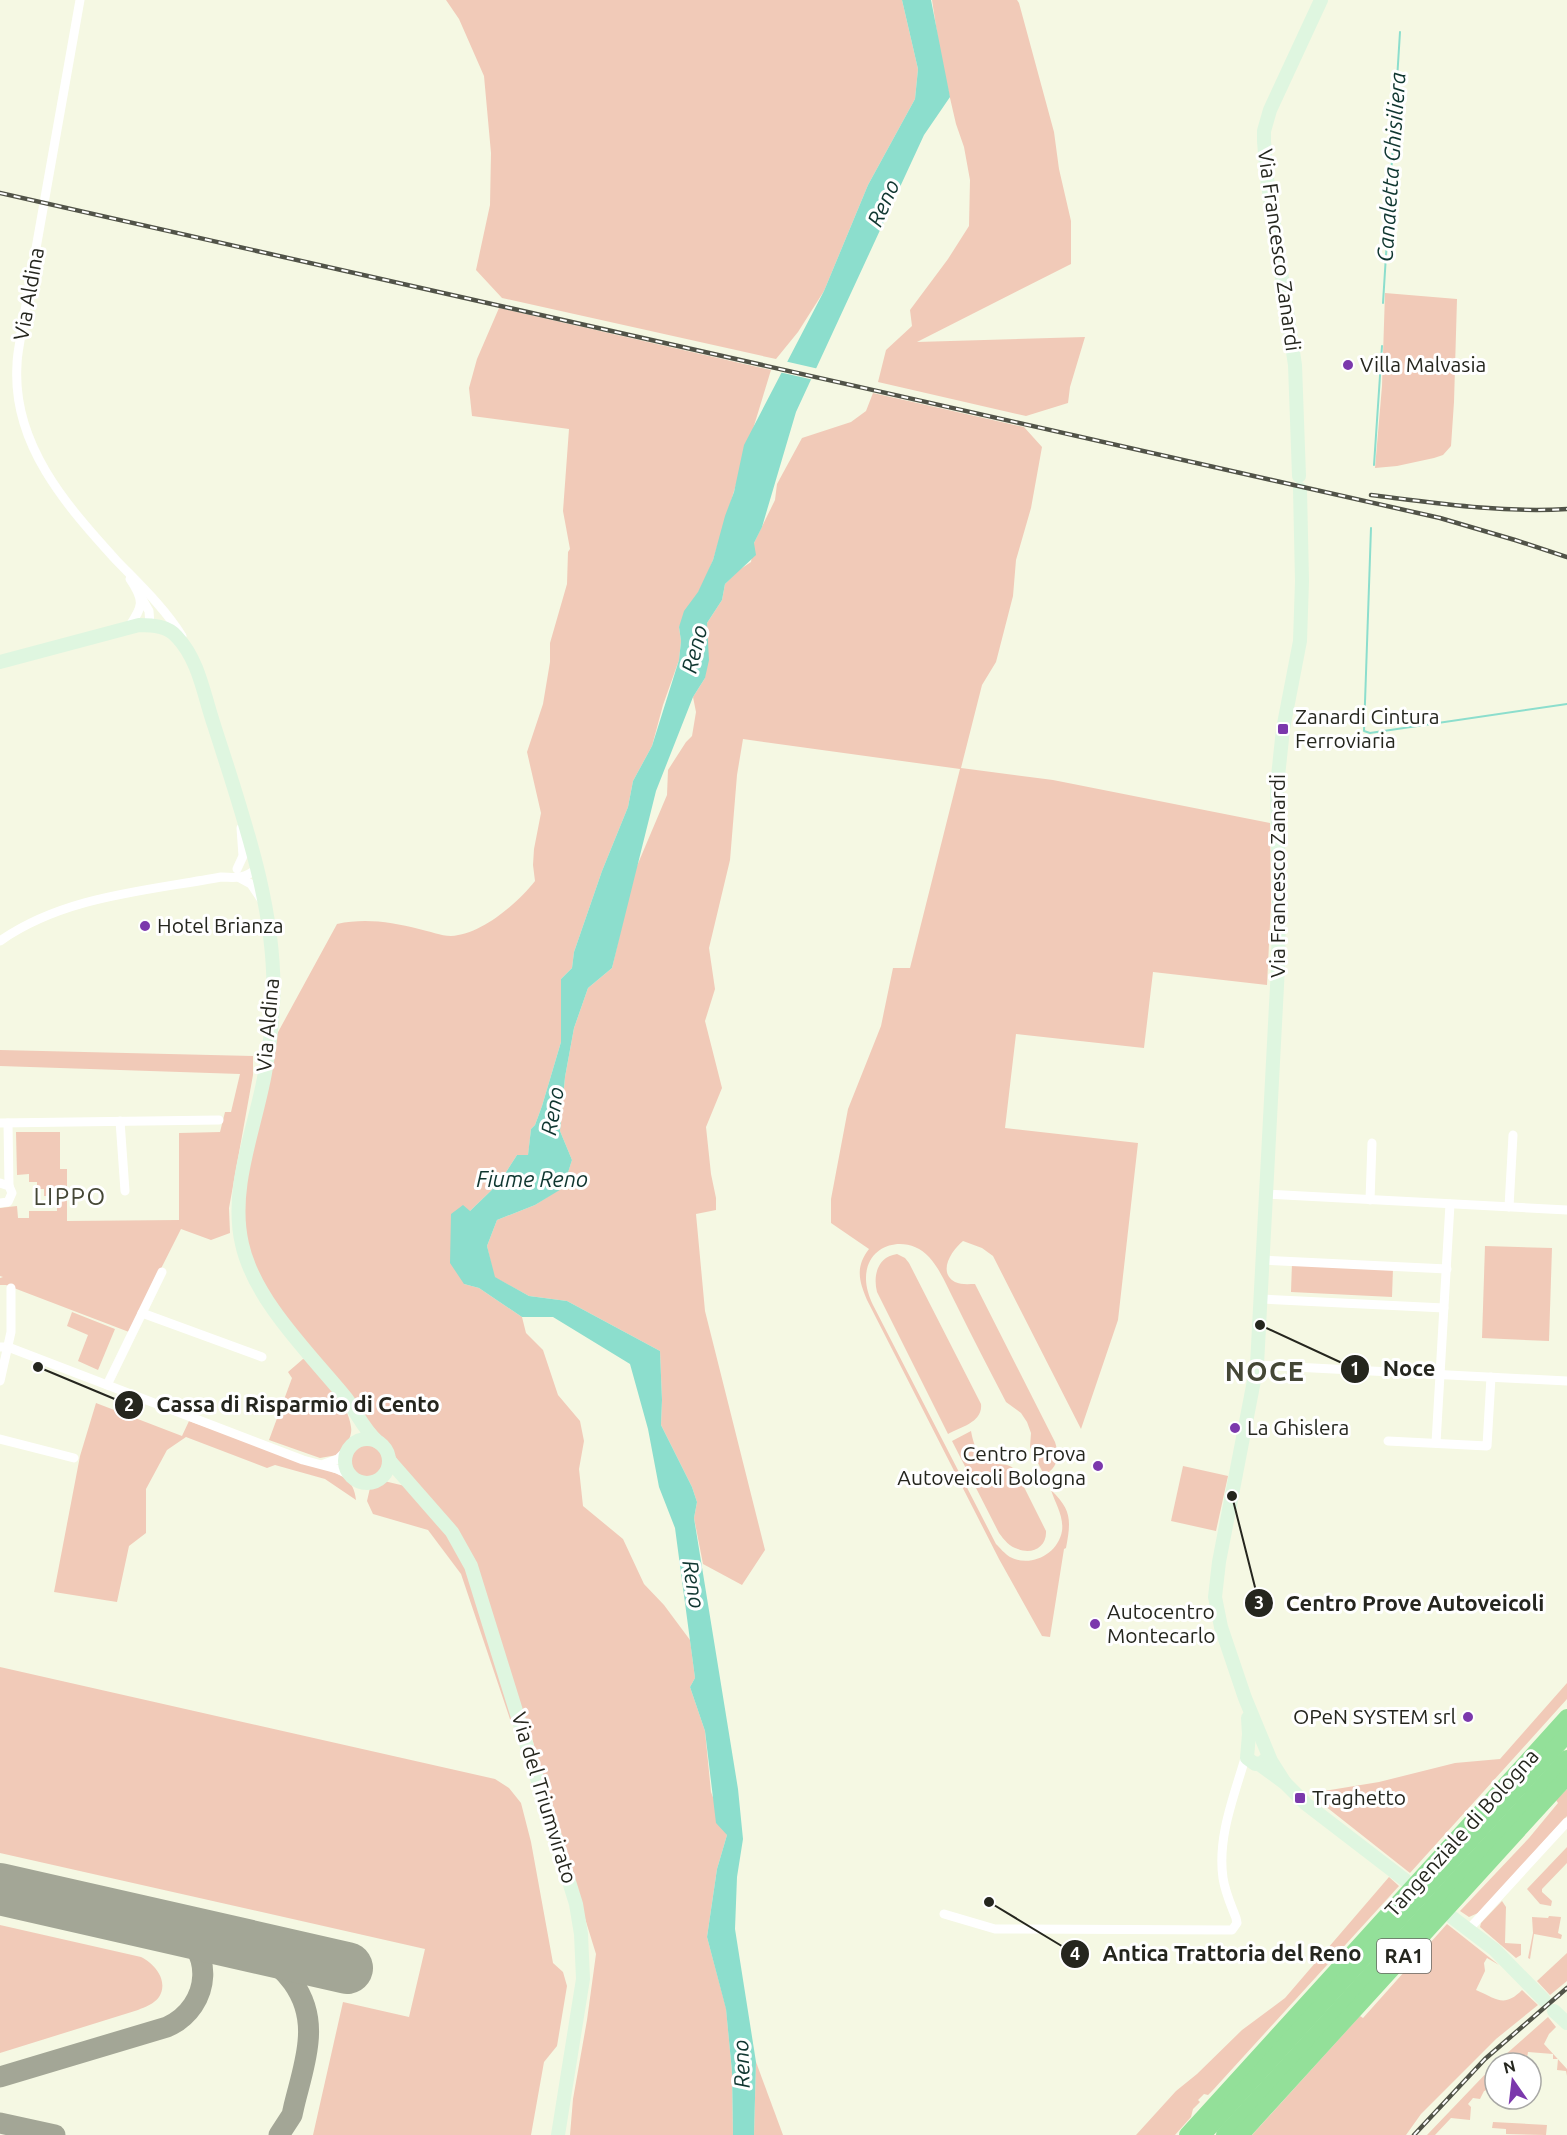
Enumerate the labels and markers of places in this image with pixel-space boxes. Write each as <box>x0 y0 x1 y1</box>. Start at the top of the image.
place label: Villa Malvasia <box>1360 352 1486 376</box>
marker: Villa Malvasia <box>1341 358 1355 372</box>
place label: Zanardi Cintura Ferroviaria <box>1295 704 1440 752</box>
marker: Zanardi Cintura Ferroviaria <box>1276 722 1290 736</box>
place label: Hotel Brianza <box>157 913 284 937</box>
marker: Hotel Brianza <box>138 919 152 933</box>
callout: Noce <box>1340 1349 1447 1389</box>
callout: Cassa di Risparmio di Cento <box>114 1385 452 1425</box>
place label: La Ghislera <box>1247 1415 1349 1439</box>
marker: La Ghislera <box>1228 1421 1242 1435</box>
place label: Centro Prova Autoveicoli Bologna <box>897 1441 1086 1489</box>
marker: Centro Prova Autoveicoli Bologna <box>1091 1459 1105 1473</box>
callout: Centro Prove Autoveicoli <box>1244 1583 1556 1623</box>
place label: Autocentro Montecarlo <box>1107 1599 1216 1647</box>
marker: Autocentro Montecarlo <box>1088 1617 1102 1631</box>
place label: OPeN SYSTEM srl <box>1293 1704 1456 1728</box>
marker: OPeN SYSTEM srl <box>1461 1710 1475 1724</box>
place label: Traghetto <box>1312 1785 1406 1809</box>
marker: Traghetto <box>1293 1791 1307 1805</box>
callout: Antica Trattoria del Reno <box>1060 1934 1373 1974</box>

